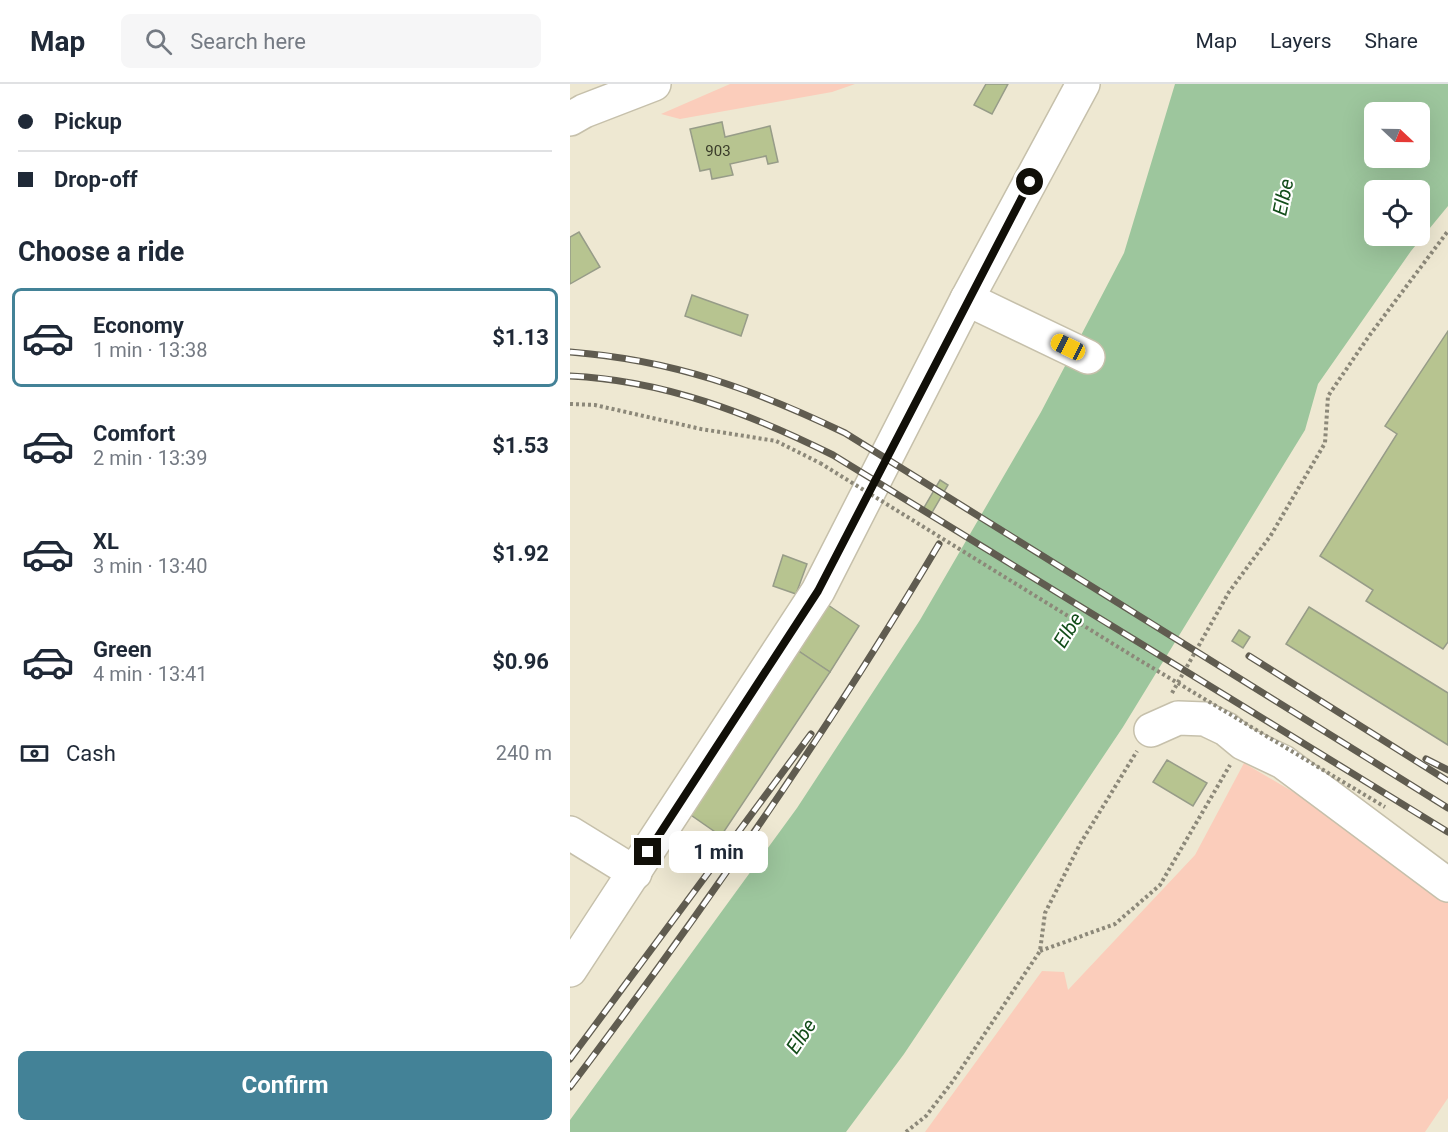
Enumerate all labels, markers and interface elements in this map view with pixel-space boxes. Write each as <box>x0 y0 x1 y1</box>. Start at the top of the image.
search box <box>121 14 541 68</box>
text: Map <box>30 25 85 58</box>
icon: search <box>142 25 175 58</box>
text: Search here <box>190 29 306 54</box>
text: Map <box>1195 29 1237 53</box>
text: Layers <box>1270 29 1331 53</box>
text: Share <box>1364 29 1418 53</box>
north arrow <box>1364 102 1430 168</box>
map controls <box>1364 102 1430 246</box>
text: Pickup <box>54 109 122 134</box>
house number: 903 <box>705 142 731 160</box>
text: Drop-off <box>54 167 138 192</box>
route start <box>1016 168 1043 195</box>
water label: Elbe <box>1267 176 1299 218</box>
button: locate <box>1364 180 1430 246</box>
text: Choose a ride <box>18 236 184 268</box>
icon: car <box>21 311 75 365</box>
text: Economy <box>93 313 184 338</box>
text: $1.13 <box>492 325 549 350</box>
car <box>1048 331 1088 363</box>
text: 1 min · 13:38 <box>93 338 208 362</box>
icon: car <box>21 419 75 473</box>
text: Comfort <box>93 421 175 446</box>
text: $1.53 <box>492 433 549 458</box>
text: 2 min · 13:39 <box>93 446 208 470</box>
icon: car <box>21 527 75 581</box>
text: XL <box>93 529 119 554</box>
text: $1.92 <box>492 541 549 566</box>
text: 3 min · 13:40 <box>93 554 208 578</box>
water label: Elbe <box>1048 608 1088 652</box>
icon: car <box>21 635 75 689</box>
text: Green <box>93 637 152 662</box>
text: $0.96 <box>492 649 549 674</box>
text: 4 min · 13:41 <box>93 662 208 686</box>
icon: cash <box>18 737 51 770</box>
text: Cash <box>66 741 116 766</box>
text: 240 m <box>496 741 552 765</box>
callout: 1 min <box>669 831 768 873</box>
route end <box>634 838 661 865</box>
text: 1 min <box>693 840 744 864</box>
water label: Elbe <box>781 1014 821 1058</box>
button: Confirm <box>18 1051 552 1120</box>

